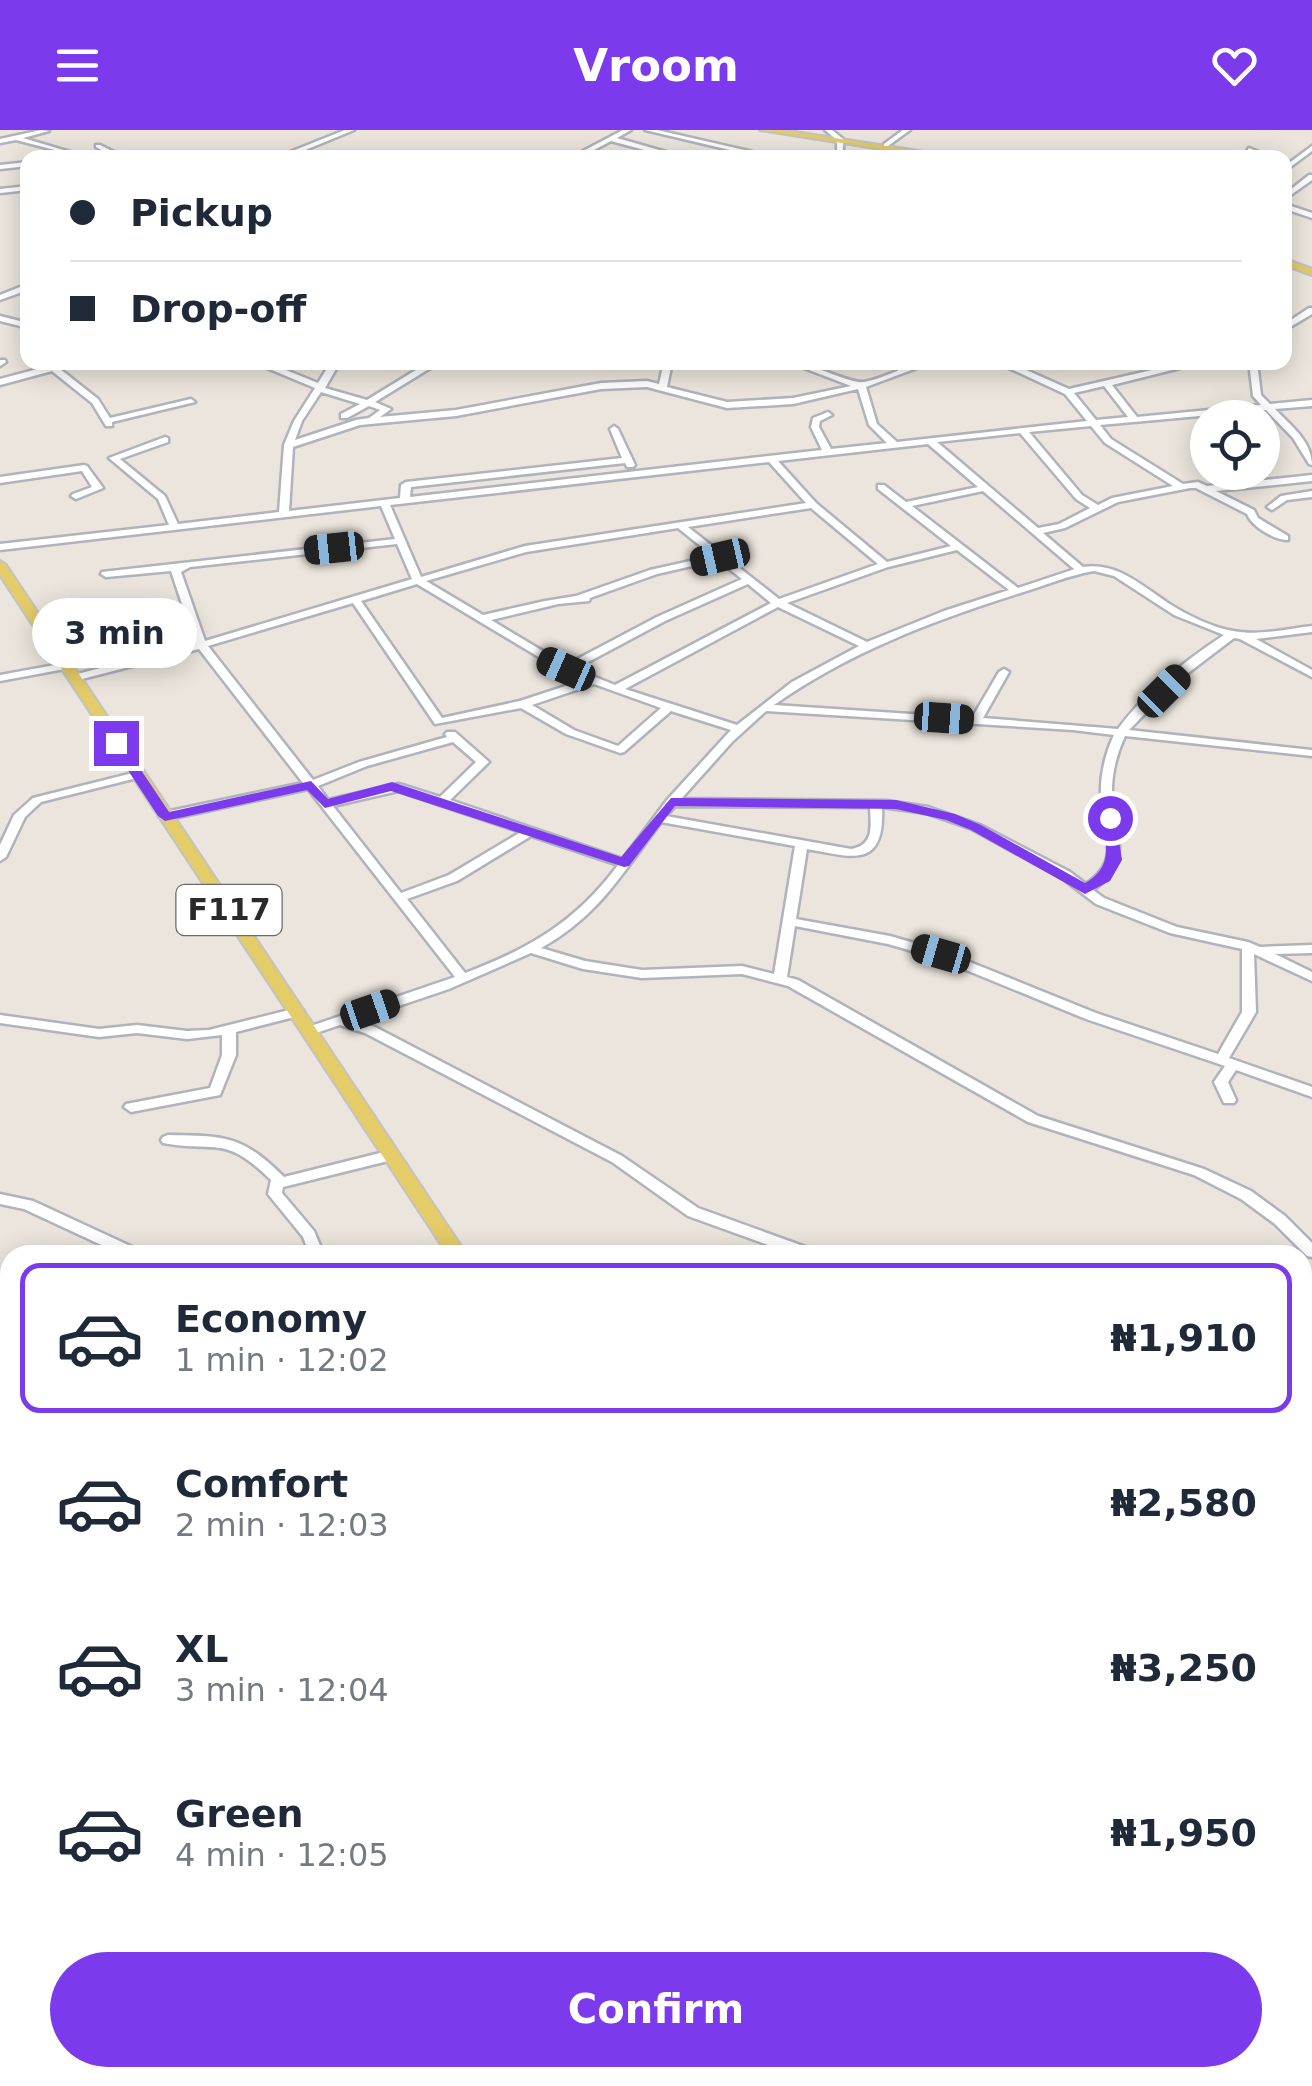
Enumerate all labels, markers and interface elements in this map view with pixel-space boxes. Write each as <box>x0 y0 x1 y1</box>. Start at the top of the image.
icon: menu <box>50 38 105 93</box>
icon: heart <box>1207 38 1262 93</box>
text: Vroom <box>573 39 739 92</box>
text: Pickup <box>130 191 273 235</box>
text: Drop-off <box>130 287 306 331</box>
map controls <box>1190 400 1280 490</box>
button: locate <box>1190 400 1280 490</box>
car <box>303 530 365 566</box>
car <box>687 536 753 578</box>
callout: 3 min <box>34 598 198 668</box>
text: 3 min <box>64 614 165 652</box>
car <box>532 643 600 695</box>
car <box>1132 659 1196 723</box>
car <box>913 701 975 735</box>
route end <box>94 721 139 766</box>
route start <box>1088 796 1133 841</box>
road number: F117 <box>176 885 282 935</box>
car <box>908 931 974 977</box>
car <box>337 986 403 1034</box>
icon: car <box>55 1293 145 1383</box>
text: Economy <box>175 1297 367 1341</box>
text: ₦1,910 <box>1110 1316 1257 1360</box>
text: 1 min · 12:02 <box>175 1341 389 1379</box>
icon: car <box>55 1458 145 1548</box>
text: Comfort <box>175 1462 348 1506</box>
text: ₦2,580 <box>1110 1481 1257 1525</box>
text: 2 min · 12:03 <box>175 1506 389 1544</box>
icon: car <box>55 1623 145 1713</box>
text: XL <box>175 1627 229 1671</box>
text: ₦3,250 <box>1110 1646 1257 1690</box>
text: 3 min · 12:04 <box>175 1671 389 1709</box>
icon: car <box>55 1788 145 1878</box>
text: Green <box>175 1792 304 1836</box>
text: ₦1,950 <box>1110 1811 1257 1855</box>
text: 4 min · 12:05 <box>175 1836 389 1874</box>
button: Confirm <box>50 1952 1262 2067</box>

